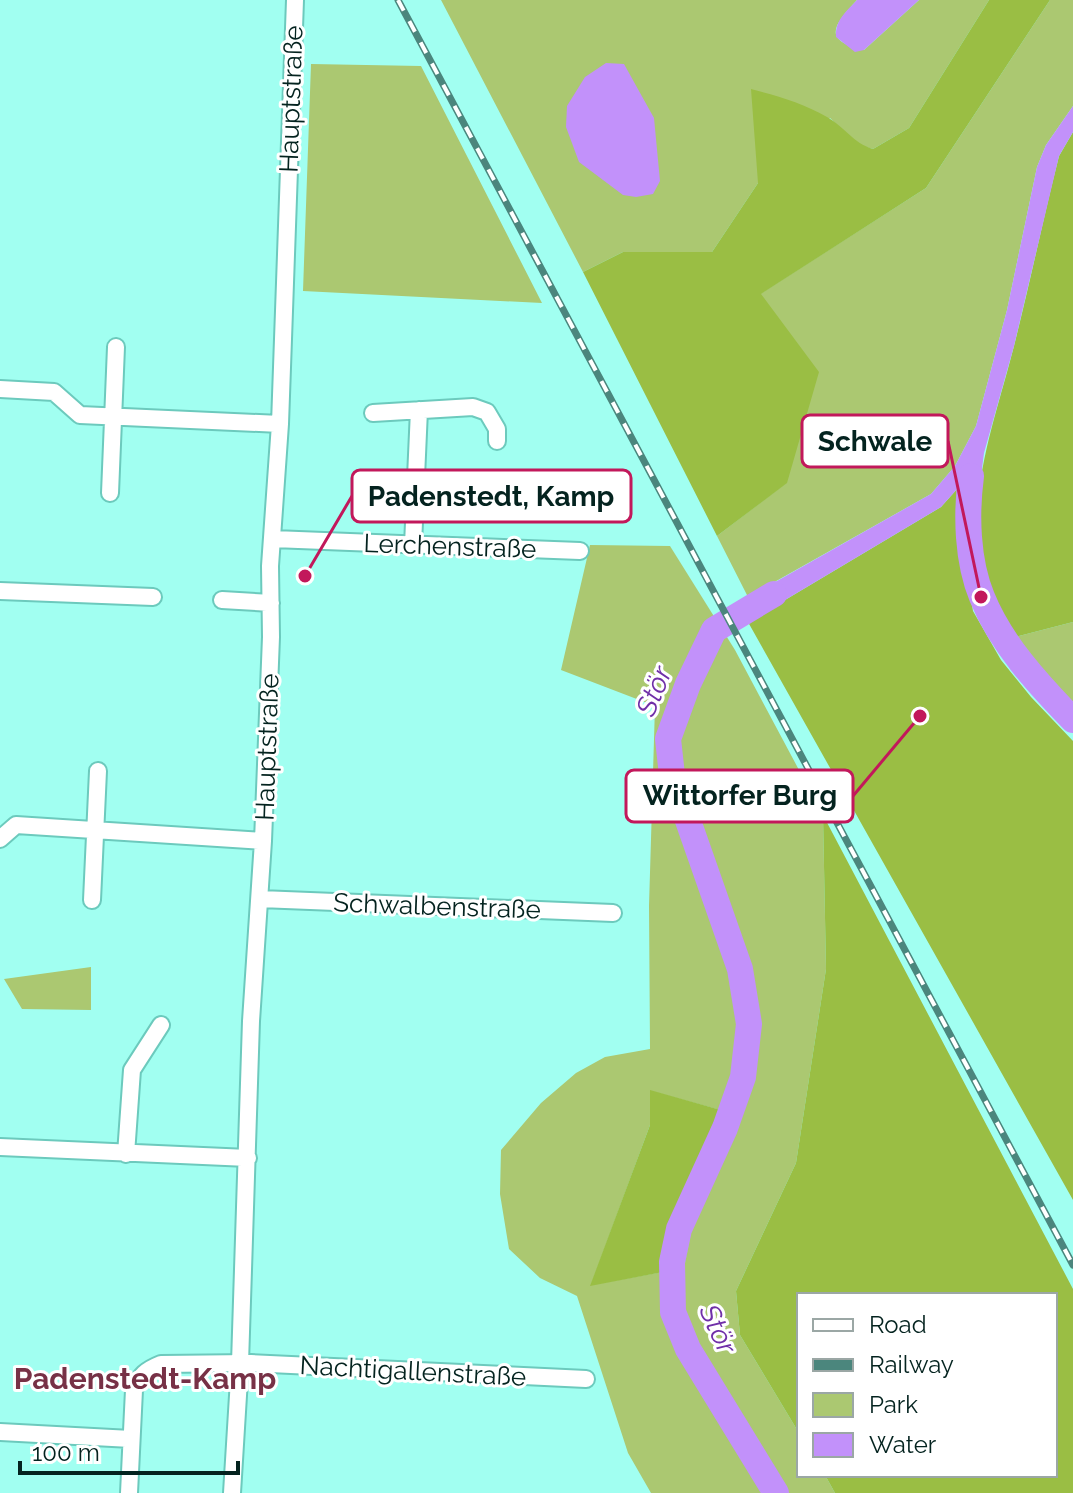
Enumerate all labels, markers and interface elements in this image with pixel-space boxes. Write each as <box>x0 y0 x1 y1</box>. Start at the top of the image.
street label: Hauptstraße <box>273 25 309 173</box>
callout: Schwale <box>802 415 948 467</box>
text: Schwale <box>818 425 932 458</box>
callout: Padenstedt, Kamp <box>352 470 631 522</box>
text: Padenstedt, Kamp <box>368 480 614 513</box>
street label: Lerchenstraße <box>363 528 537 564</box>
water label: Stör <box>629 660 679 722</box>
street label: Hauptstraße <box>249 673 285 821</box>
callout: Wittorfer Burg <box>626 770 853 822</box>
text: Wittorfer Burg <box>643 779 837 812</box>
street label: Schwalbenstraße <box>333 887 541 925</box>
legend <box>797 1293 1057 1477</box>
water label: Stör <box>692 1298 744 1360</box>
text: Road <box>869 1310 927 1339</box>
street label: Nachtigallenstraße <box>299 1350 527 1392</box>
text: Railway <box>869 1350 954 1379</box>
district label: Padenstedt-Kamp <box>14 1361 276 1396</box>
text: Park <box>869 1390 918 1419</box>
scale bar <box>20 1425 238 1475</box>
text: Water <box>869 1430 937 1459</box>
text: 100 m <box>32 1438 100 1467</box>

